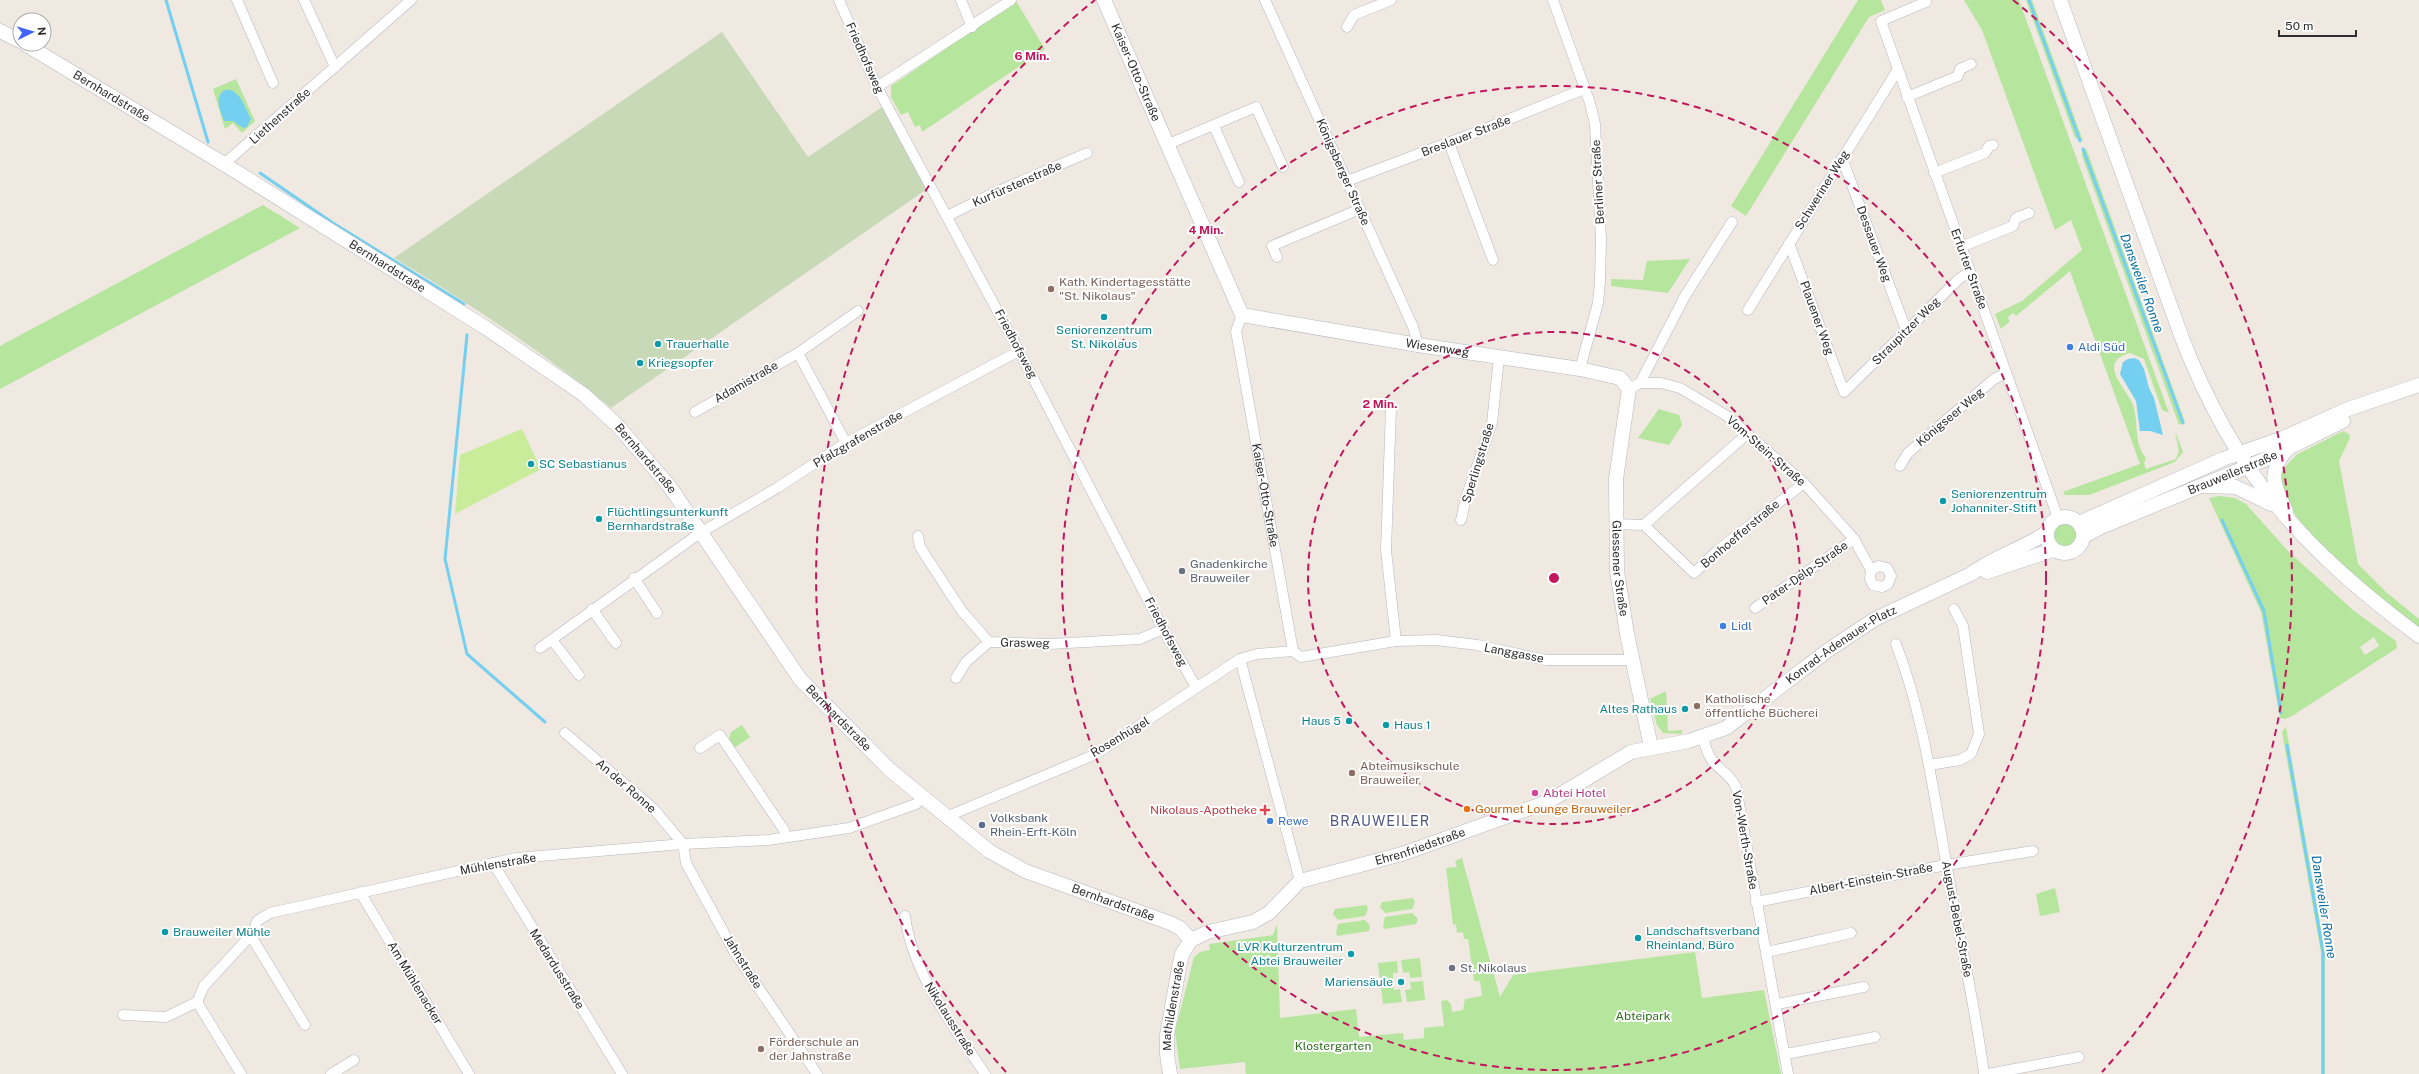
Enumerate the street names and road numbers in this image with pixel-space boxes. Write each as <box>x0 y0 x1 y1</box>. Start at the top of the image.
street label: Friedhofsweg <box>843 20 887 96</box>
street label: Kaiser-Otto-Straße <box>1108 21 1163 124</box>
street label: Bernhardstraße <box>70 68 153 125</box>
street label: Liethenstraße <box>247 85 314 147</box>
street label: Breslauer Straße <box>1419 112 1513 159</box>
street label: Königsberger Straße <box>1313 116 1373 228</box>
street label: Berliner Straße <box>1589 139 1607 225</box>
street label: Schweriner Weg <box>1792 148 1852 232</box>
street label: Kurfürstenstraße <box>970 158 1064 210</box>
street label: Dessauer Weg <box>1854 204 1894 284</box>
street label: Erfurter Straße <box>1948 227 1990 311</box>
street label: Bernhardstraße <box>346 237 428 295</box>
street label: Plauener Weg <box>1797 279 1837 357</box>
street label: Straupitzer Weg <box>1869 294 1943 368</box>
street label: Friedhofsweg <box>992 307 1040 381</box>
street label: Wiesenweg <box>1404 336 1470 360</box>
street label: Adamistraße <box>712 358 780 406</box>
street label: Königseer Weg <box>1913 385 1987 449</box>
street label: Pfalzgrafenstraße <box>811 408 905 470</box>
street label: Vom-Stein-Straße <box>1724 413 1808 489</box>
street label: Bernhardstraße <box>612 421 679 496</box>
street label: Sperlingstraße <box>1459 421 1497 505</box>
street label: Kaiser-Otto-Straße <box>1249 442 1281 549</box>
street label: Brauweilerstraße <box>2186 447 2280 498</box>
street label: Bonhoefferstraße <box>1698 497 1782 571</box>
street label: Glessener Straße <box>1609 520 1631 618</box>
street label: Pater-Delp-Straße <box>1759 538 1851 608</box>
street label: Friedhofsweg <box>1142 595 1190 669</box>
street label: Konrad-Adenauer-Platz <box>1783 603 1899 687</box>
street label: Grasweg <box>1000 636 1050 650</box>
street label: Langgasse <box>1483 640 1545 666</box>
street label: Bernhardstraße <box>803 682 874 754</box>
street label: Rosenhügel <box>1088 714 1152 760</box>
street label: An der Ronne <box>593 756 659 816</box>
street label: Von-Werth-Straße <box>1729 789 1761 891</box>
street label: Ehrenfriedstraße <box>1373 825 1467 868</box>
street label: Mühlenstraße <box>459 850 537 878</box>
street label: Albert-Einstein-Straße <box>1808 860 1934 898</box>
street label: August-Bebel-Straße <box>1939 860 1975 979</box>
street label: Bernhardstraße <box>1070 881 1157 924</box>
street label: Medardusstraße <box>527 926 587 1012</box>
street label: Jahnstraße <box>721 933 765 992</box>
street label: Am Mühlenacker <box>385 939 445 1027</box>
street label: Mathildenstraße <box>1160 959 1187 1051</box>
street label: Nikolausstraße <box>922 980 978 1059</box>

